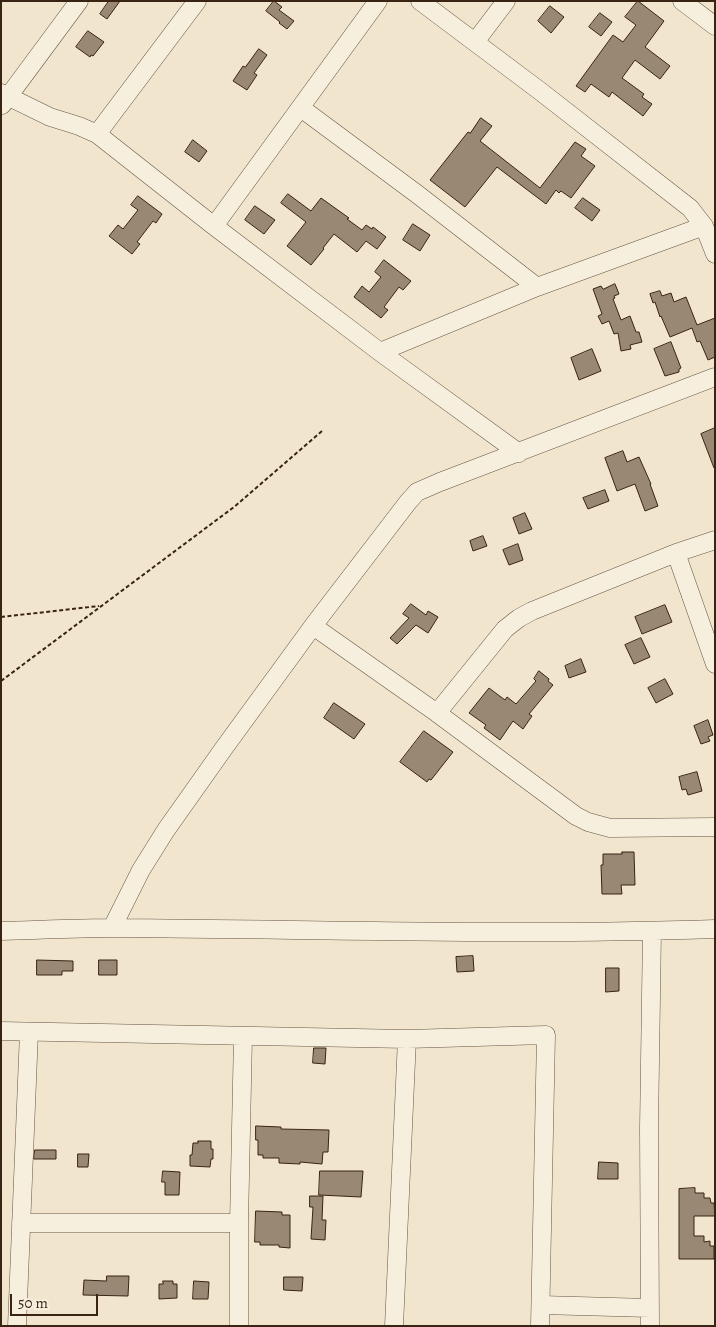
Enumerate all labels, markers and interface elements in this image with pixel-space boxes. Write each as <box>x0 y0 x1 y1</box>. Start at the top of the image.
scale bar <box>12 1284 100 1316</box>
text: 50 m <box>18 1293 48 1313</box>

